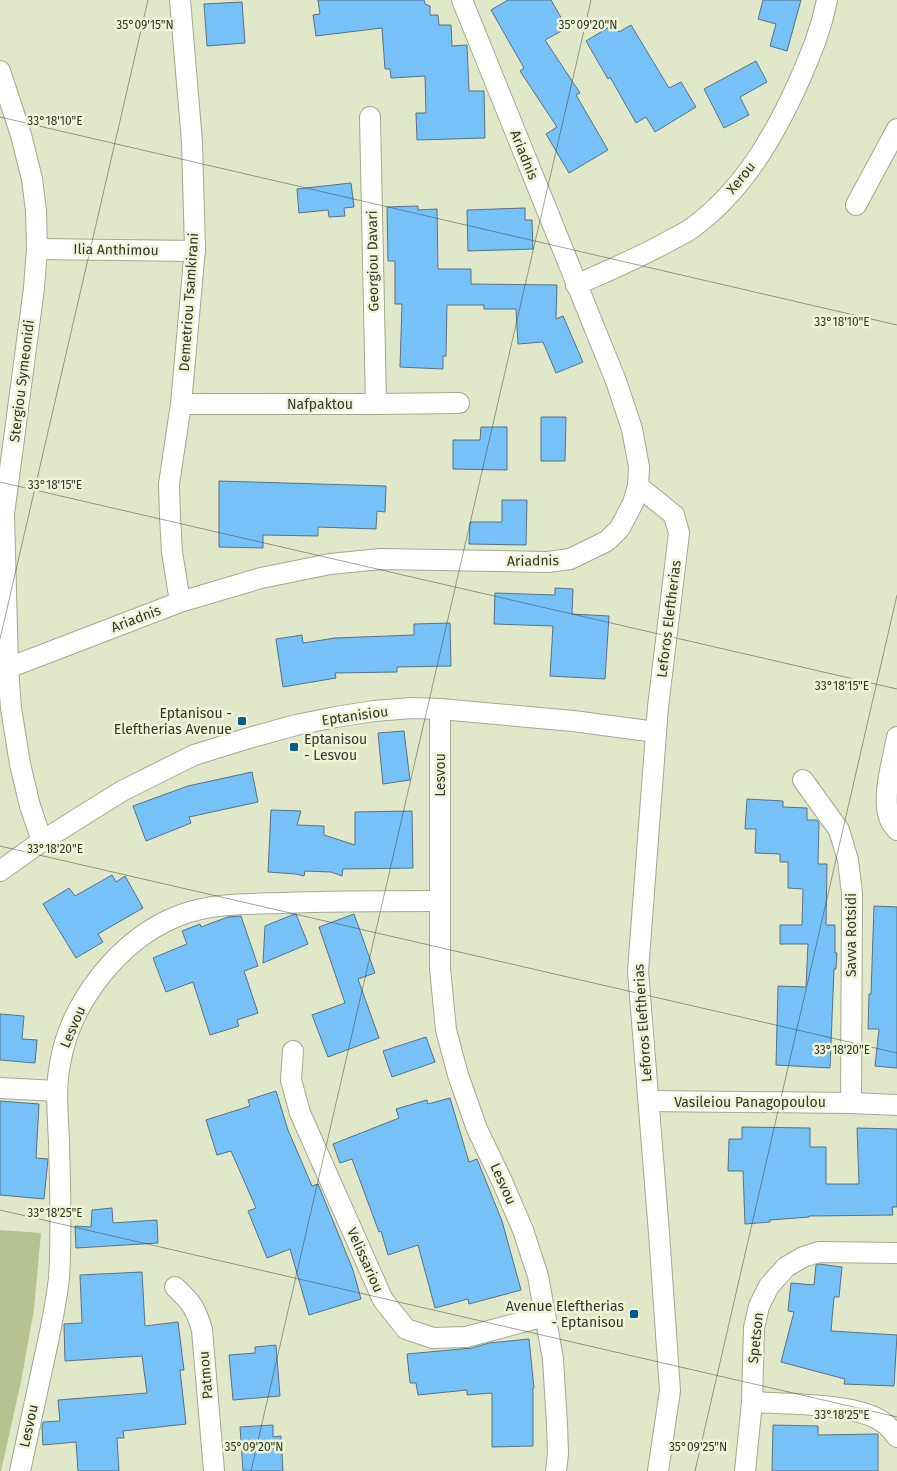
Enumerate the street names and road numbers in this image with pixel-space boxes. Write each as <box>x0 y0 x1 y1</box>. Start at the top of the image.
street label: Ariadnis <box>506 128 542 183</box>
street label: Xerou <box>723 159 759 197</box>
street label: Georgiou Davari <box>364 210 382 312</box>
street label: Demetriou Tsamkirani <box>176 232 202 372</box>
street label: Ilia Anthimou <box>73 241 159 259</box>
street label: Stergiou Symeonidi <box>6 319 38 443</box>
street label: Nafpaktou <box>287 396 353 413</box>
street label: Ariadnis <box>507 552 560 570</box>
street label: Leforos Eleftherias <box>653 559 685 679</box>
street label: Ariadnis <box>109 602 164 636</box>
street label: Eptanisiou <box>321 703 389 729</box>
street label: Lesvou <box>432 753 449 797</box>
street label: Savva Rotsidi <box>843 893 860 977</box>
street label: Leforos Eleftherias <box>630 963 656 1083</box>
street label: Lesvou <box>57 1004 89 1050</box>
street label: Vasileiou Panagopoulou <box>674 1094 826 1111</box>
street label: Lesvou <box>486 1161 520 1207</box>
street label: Velissariou <box>343 1225 387 1295</box>
street label: Spetson <box>745 1311 767 1365</box>
street label: Patmou <box>195 1350 217 1400</box>
street label: Lesvou <box>16 1403 42 1449</box>

